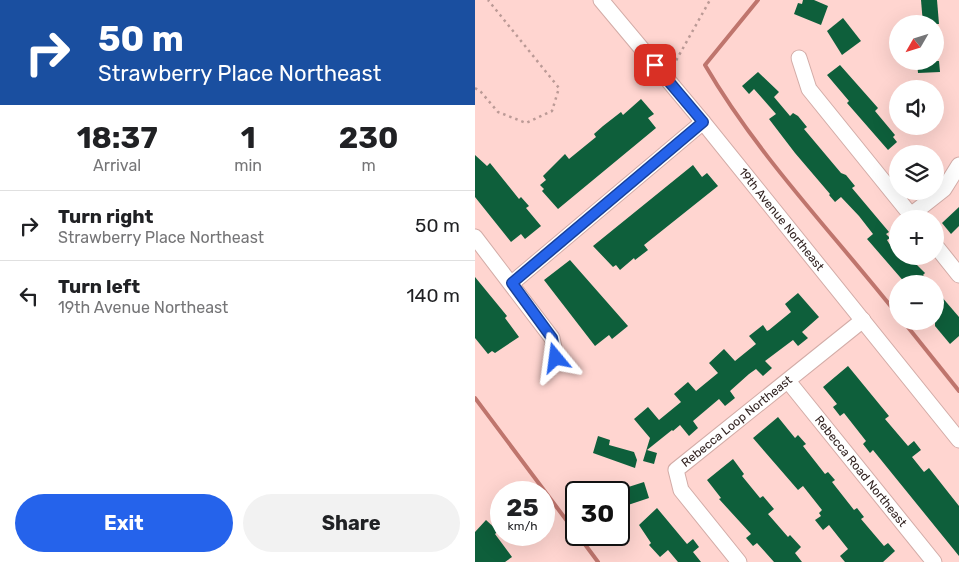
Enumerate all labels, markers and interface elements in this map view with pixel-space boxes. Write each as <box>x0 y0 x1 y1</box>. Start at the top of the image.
north arrow <box>889 15 944 70</box>
map controls <box>889 15 944 330</box>
text: 50 m <box>98 18 184 60</box>
icon: right <box>15 20 80 85</box>
pin <box>634 44 676 86</box>
icon: arrive <box>641 51 669 79</box>
text: Strawberry Place Northeast <box>98 60 381 87</box>
button: sound <box>889 80 944 135</box>
text: 18:37 <box>77 120 158 156</box>
text: 1 <box>241 120 256 156</box>
text: 230 <box>339 120 398 156</box>
button: layers <box>889 145 944 200</box>
text: Arrival <box>93 156 141 175</box>
text: min <box>234 156 262 175</box>
text: m <box>361 156 376 175</box>
street label: 19th Avenue Northeast <box>736 165 827 274</box>
text: Turn right <box>58 205 153 228</box>
button: + <box>889 210 944 265</box>
icon: right <box>15 212 43 240</box>
text: 50 m <box>415 214 460 237</box>
text: Strawberry Place Northeast <box>58 228 264 247</box>
text: Turn left <box>58 275 140 298</box>
button: − <box>889 275 944 330</box>
icon: left <box>15 282 43 310</box>
text: 140 m <box>406 284 460 307</box>
text: 19th Avenue Northeast <box>58 298 228 317</box>
position arrow <box>529 331 581 383</box>
street label: Rebecca Loop Northeast <box>679 372 795 470</box>
street label: Rebecca Road Northeast <box>812 413 910 530</box>
speed limit sign: 30 <box>565 481 630 546</box>
text: 25 <box>506 493 539 522</box>
button: Exit <box>15 494 233 552</box>
button: Share <box>243 494 460 552</box>
text: km/h <box>508 519 537 533</box>

